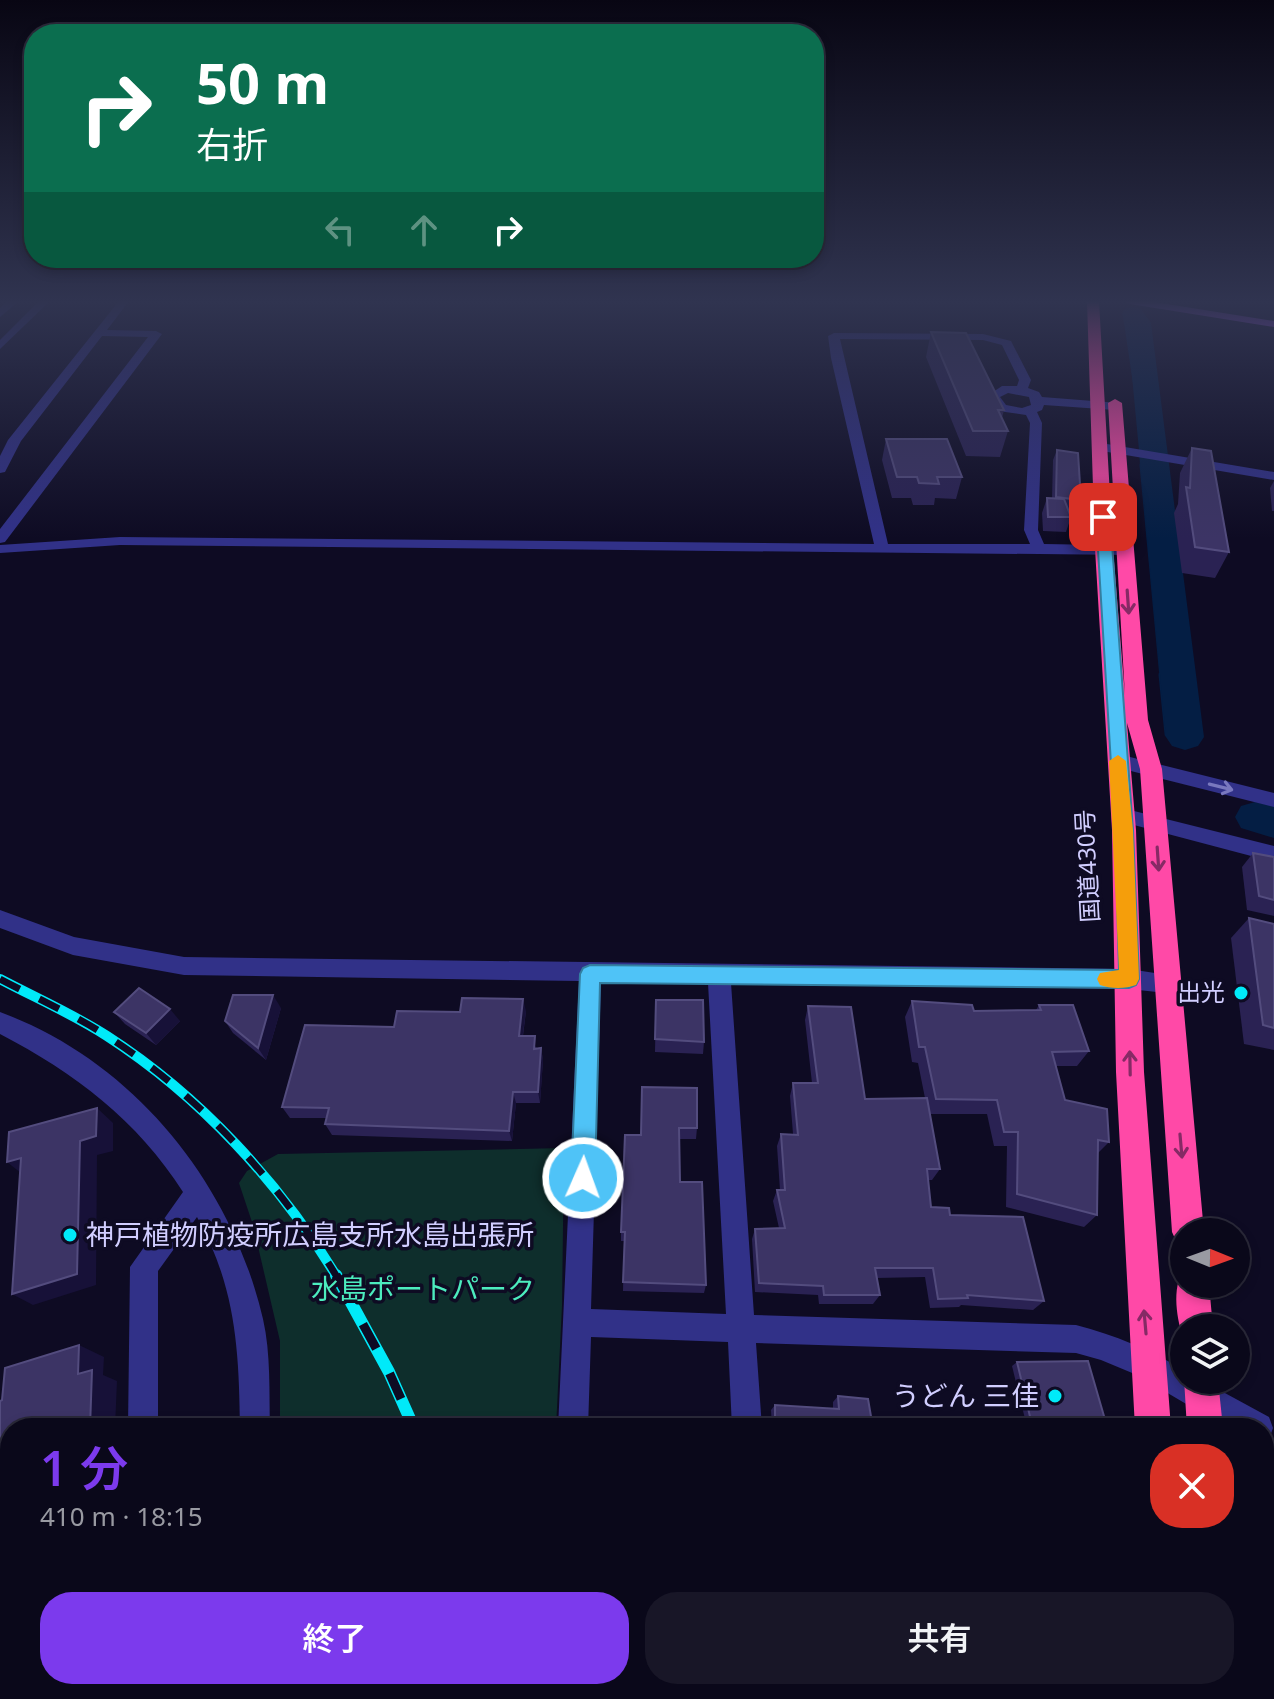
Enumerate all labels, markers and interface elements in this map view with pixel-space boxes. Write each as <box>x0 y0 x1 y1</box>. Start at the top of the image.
text: 50 m <box>196 44 329 120</box>
icon: right <box>64 56 168 160</box>
text: 右折 <box>196 120 268 169</box>
icon: left <box>318 208 362 252</box>
icon: ahead <box>402 208 446 252</box>
icon: right <box>486 208 530 252</box>
pin <box>1069 483 1137 551</box>
icon: arrive <box>1081 495 1125 539</box>
one-way arrow <box>1121 588 1136 615</box>
one-way arrow <box>1207 780 1233 795</box>
street label: 国道430号 <box>1067 809 1106 923</box>
one-way arrow <box>1151 845 1166 872</box>
place label: 出光 <box>1177 975 1225 1008</box>
marker: 出光 <box>1232 984 1250 1002</box>
one-way arrow <box>1123 1050 1138 1077</box>
one-way arrow <box>1174 1132 1189 1159</box>
position arrow <box>541 1136 625 1220</box>
place label: 神戸植物防疫所広島支所水島出張所 <box>86 1215 534 1253</box>
north arrow <box>1170 1218 1250 1298</box>
map controls <box>1170 1218 1250 1394</box>
marker: 神戸植物防疫所広島支所水島出張所 <box>61 1226 79 1244</box>
park label: 水島ポートパーク <box>311 1269 535 1307</box>
one-way arrow <box>1137 1309 1152 1336</box>
button: layers <box>1170 1314 1250 1394</box>
place label: うどん 三佳 <box>892 1376 1039 1414</box>
marker: うどん 三佳 <box>1046 1387 1064 1405</box>
text: 1 分 <box>40 1435 128 1500</box>
button: close <box>1150 1444 1234 1528</box>
text: 410 m · 18:15 <box>40 1498 203 1534</box>
button: 終了 <box>40 1592 629 1684</box>
button: 共有 <box>645 1592 1234 1684</box>

